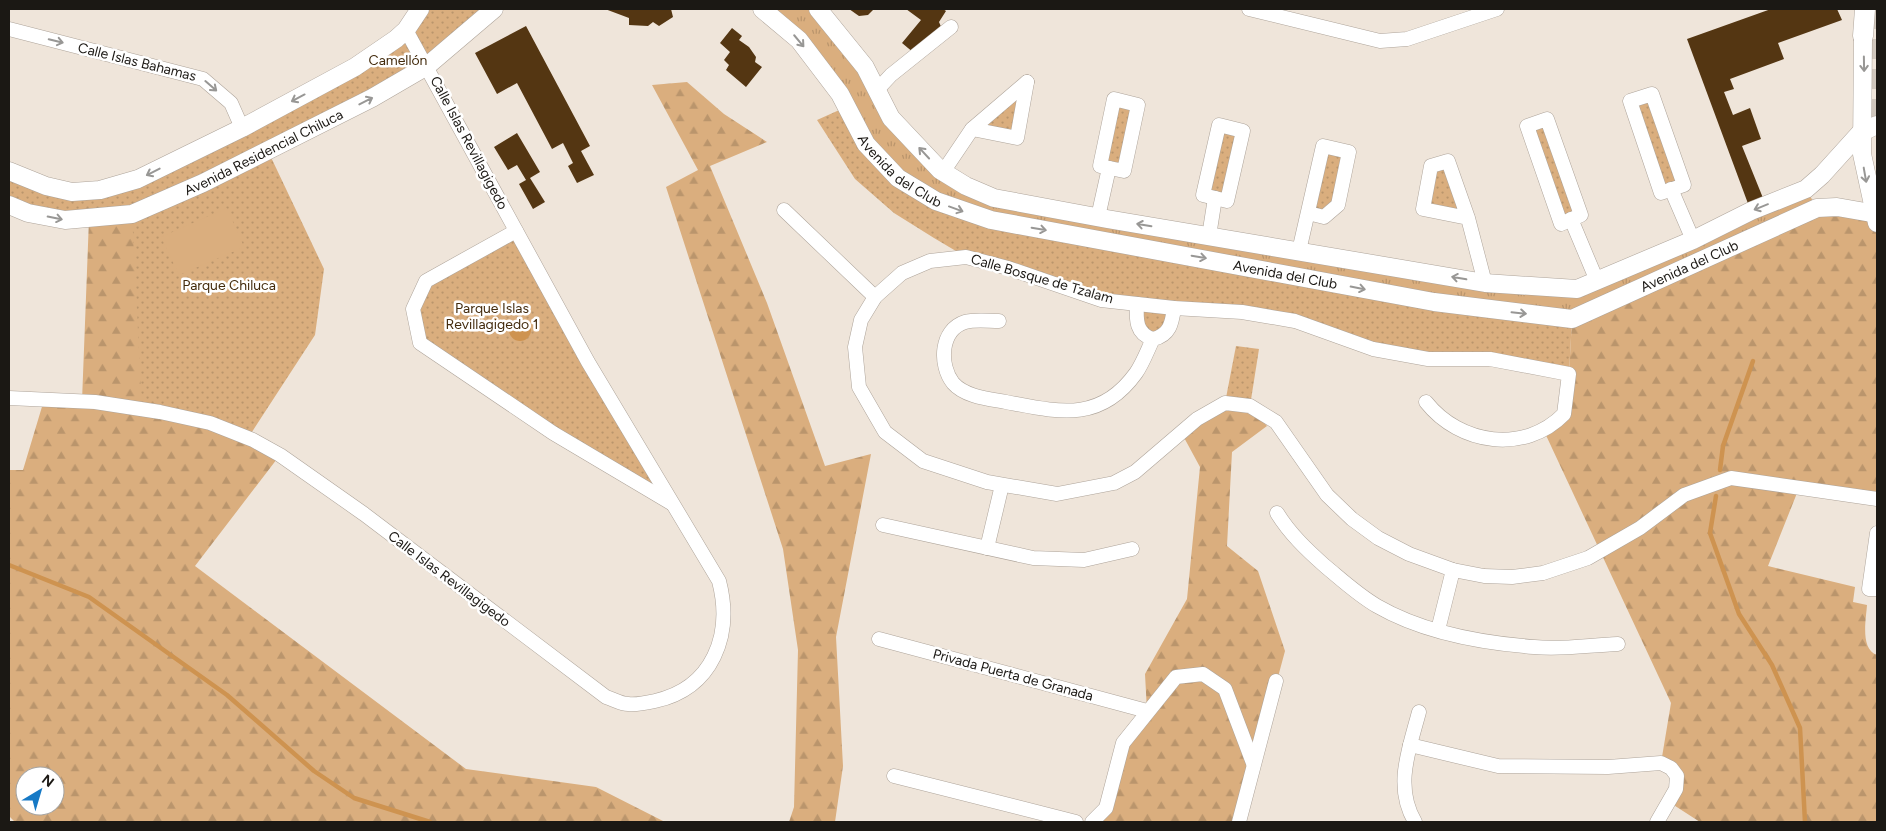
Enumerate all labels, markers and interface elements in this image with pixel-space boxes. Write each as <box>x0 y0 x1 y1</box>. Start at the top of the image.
one-way arrow <box>793 34 804 47</box>
one-way arrow <box>47 37 63 46</box>
street label: Calle Islas Bahamas <box>76 39 198 85</box>
park label: Camellón <box>369 52 428 69</box>
one-way arrow <box>1859 56 1869 72</box>
street label: Calle Islas Revillagigedo <box>427 73 511 213</box>
one-way arrow <box>204 80 217 91</box>
one-way arrow <box>290 93 305 103</box>
one-way arrow <box>358 96 373 105</box>
street label: Avenida Residencial Chiluca <box>182 105 346 199</box>
street label: Avenida del Club <box>854 132 944 211</box>
one-way arrow <box>918 147 930 160</box>
one-way arrow <box>146 167 161 177</box>
one-way arrow <box>1861 167 1871 183</box>
one-way arrow <box>1754 203 1769 212</box>
one-way arrow <box>947 205 963 214</box>
one-way arrow <box>47 214 63 223</box>
one-way arrow <box>1136 220 1152 230</box>
one-way arrow <box>1030 224 1046 234</box>
street label: Avenida del Club <box>1638 236 1741 295</box>
street label: Calle Bosque de Tzalam <box>969 251 1115 308</box>
one-way arrow <box>1190 253 1206 263</box>
street label: Avenida del Club <box>1232 256 1339 292</box>
one-way arrow <box>1452 273 1468 283</box>
park label: Parque Chiluca <box>182 277 276 294</box>
one-way arrow <box>1350 283 1366 293</box>
park label: Parque Islas Revillagigedo 1 <box>446 300 538 333</box>
one-way arrow <box>1510 308 1526 318</box>
street label: Calle Islas Revillagigedo <box>384 527 514 631</box>
street label: Privada Puerta de Granada <box>931 645 1095 705</box>
north arrow <box>15 766 65 816</box>
text: N <box>38 771 57 791</box>

